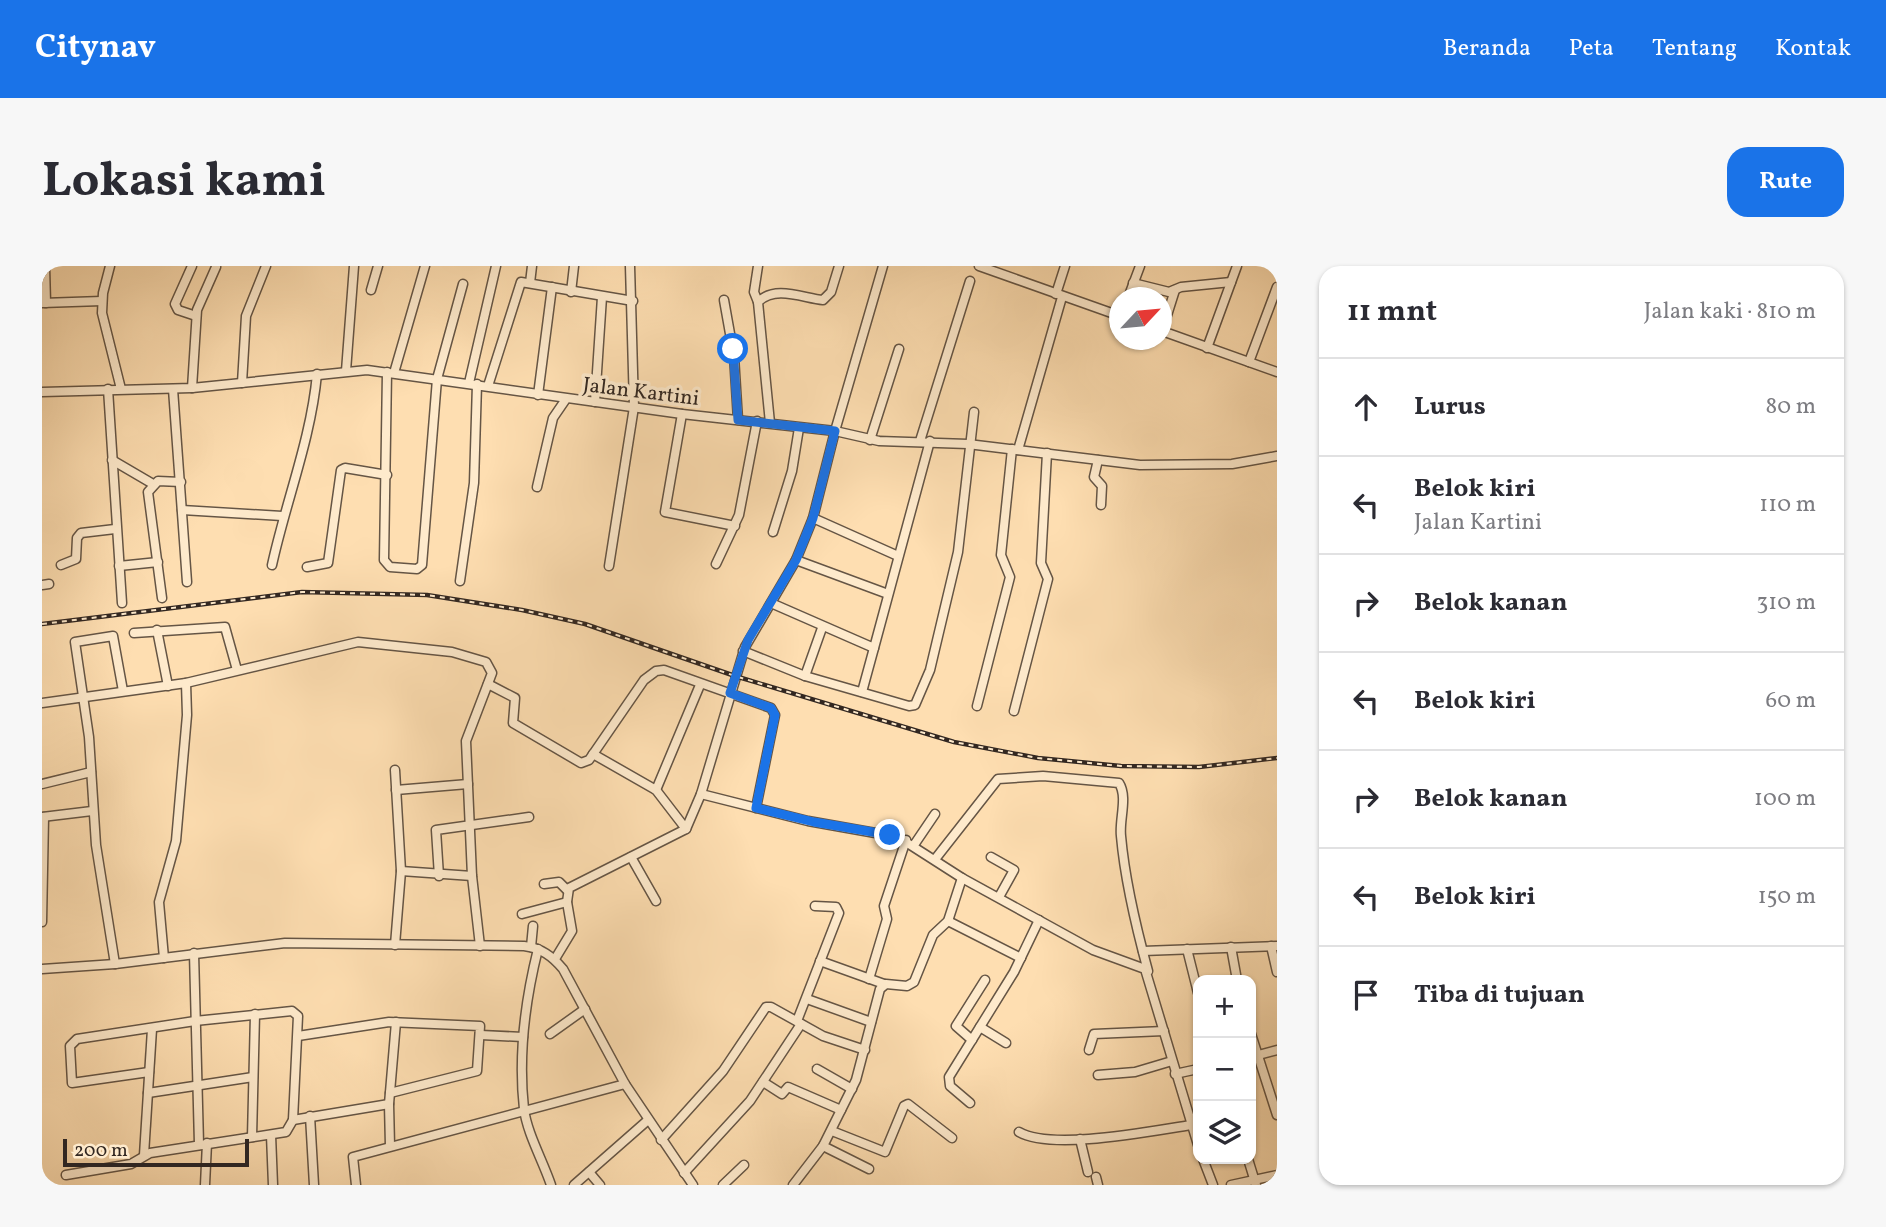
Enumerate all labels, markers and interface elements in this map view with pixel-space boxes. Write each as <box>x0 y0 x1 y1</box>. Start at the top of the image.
text: Citynav <box>35 26 156 72</box>
text: Beranda <box>1443 32 1531 66</box>
text: Peta <box>1569 32 1614 66</box>
text: Tentang <box>1652 32 1737 66</box>
text: Kontak <box>1775 32 1851 66</box>
button: Rute <box>1727 147 1844 217</box>
text: Lokasi kami <box>42 148 326 217</box>
north arrow <box>1109 287 1172 350</box>
text: 11 mnt <box>1347 291 1437 333</box>
text: Jalan kaki · 810 m <box>1644 296 1816 328</box>
route start <box>717 333 748 364</box>
street label: Jalan Kartini <box>581 371 701 414</box>
icon: ahead <box>1347 388 1385 426</box>
text: Lurus <box>1414 389 1486 425</box>
text: 80 m <box>1766 391 1816 423</box>
text: Belok kiri <box>1414 471 1536 507</box>
icon: left <box>1347 486 1385 524</box>
text: 110 m <box>1759 489 1816 521</box>
text: Jalan Kartini <box>1414 507 1542 539</box>
icon: right <box>1347 584 1385 622</box>
text: Belok kanan <box>1414 585 1568 621</box>
text: 310 m <box>1756 587 1816 619</box>
icon: left <box>1347 682 1385 720</box>
text: Belok kiri <box>1414 683 1536 719</box>
text: 60 m <box>1766 685 1816 717</box>
icon: right <box>1347 780 1385 818</box>
text: Belok kanan <box>1414 781 1568 817</box>
text: 100 m <box>1754 783 1816 815</box>
route end <box>874 819 905 850</box>
icon: left <box>1347 878 1385 916</box>
text: Belok kiri <box>1414 879 1536 915</box>
text: 150 m <box>1758 881 1816 913</box>
map controls <box>1193 975 1256 1164</box>
button: + <box>1193 975 1256 1038</box>
icon: arrive <box>1347 976 1385 1014</box>
text: Tiba di tujuan <box>1414 977 1585 1013</box>
button: − <box>1193 1038 1256 1101</box>
button: layers <box>1193 1101 1256 1164</box>
scale bar <box>63 1136 248 1168</box>
text: 200 m <box>74 1138 128 1164</box>

